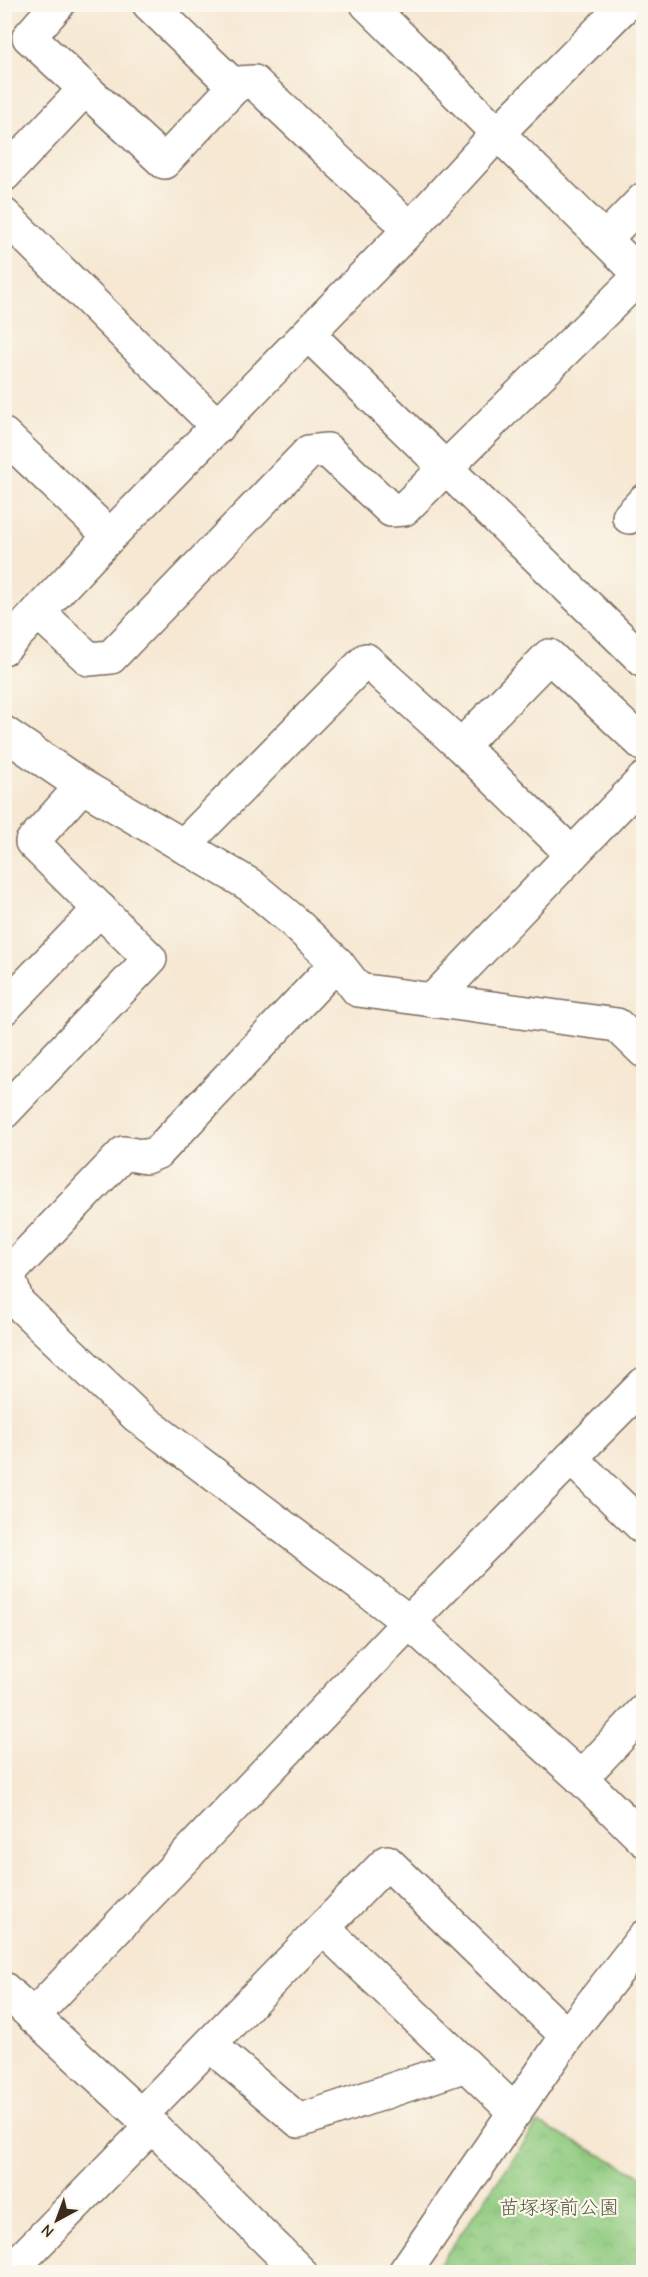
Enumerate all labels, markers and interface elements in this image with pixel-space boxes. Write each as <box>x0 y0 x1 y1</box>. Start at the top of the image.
north arrow <box>27 2190 87 2250</box>
park label: 苗塚塚前公園 <box>499 2196 619 2219</box>
text: N <box>38 2220 58 2241</box>

